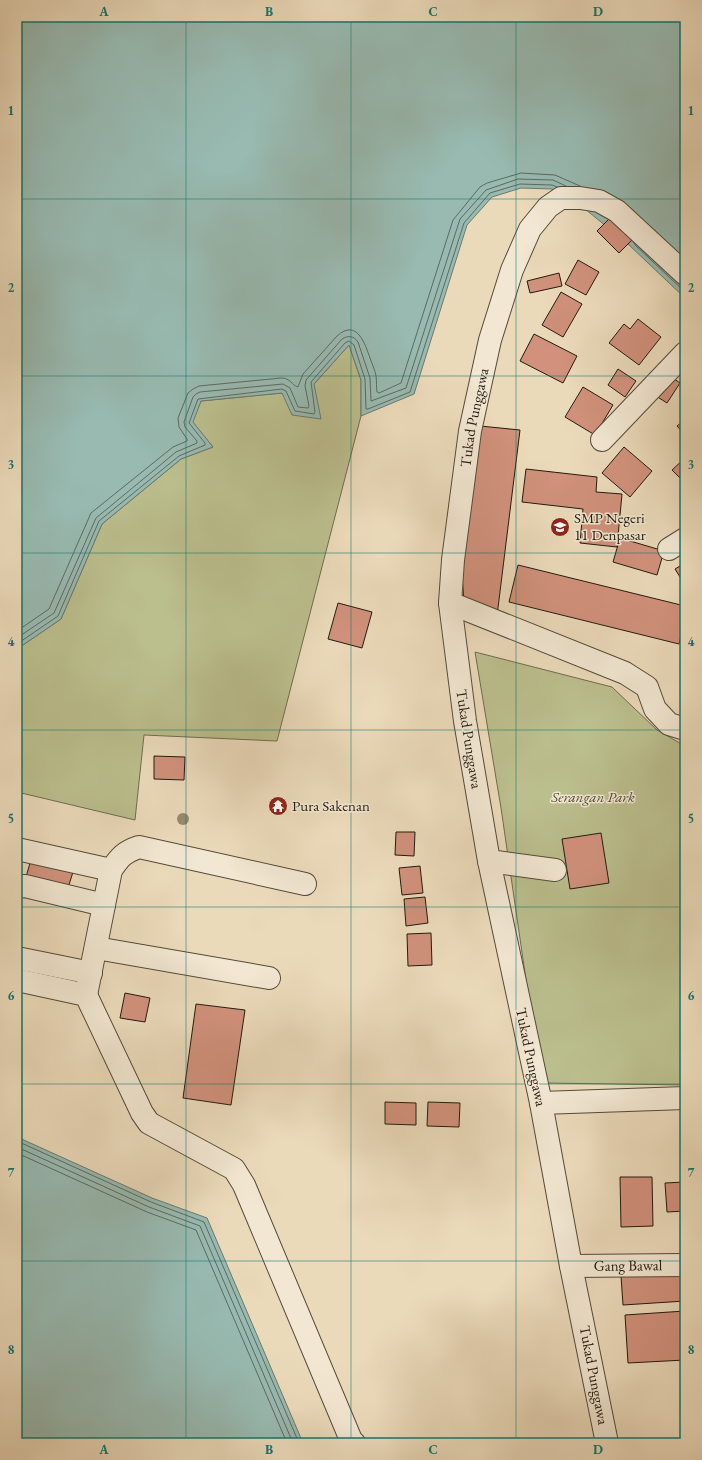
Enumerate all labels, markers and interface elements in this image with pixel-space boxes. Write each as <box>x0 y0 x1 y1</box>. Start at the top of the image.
text: A <box>98 3 109 20</box>
text: B <box>265 3 273 20</box>
text: C <box>428 3 438 20</box>
text: D <box>593 3 603 20</box>
text: 1 <box>8 102 15 119</box>
text: 1 <box>688 102 695 119</box>
text: 2 <box>8 279 15 296</box>
text: 2 <box>688 279 695 296</box>
street label: Tukad Punggawa <box>455 366 493 468</box>
text: 3 <box>8 456 15 473</box>
text: 3 <box>688 456 695 473</box>
place label: SMP Negeri 11 Denpasar <box>574 508 646 544</box>
school or university icon: SMP Negeri 11 Denpasar <box>549 516 571 538</box>
text: 4 <box>8 633 15 650</box>
text: 4 <box>688 633 695 650</box>
street label: Tukad Punggawa <box>452 688 487 790</box>
park label: Serangan Park <box>550 787 635 806</box>
temple icon: Pura Sakenan <box>267 795 289 817</box>
place label: Pura Sakenan <box>292 796 370 815</box>
text: 5 <box>8 810 14 827</box>
text: 5 <box>688 810 694 827</box>
text: 6 <box>8 987 15 1004</box>
text: 6 <box>688 987 695 1004</box>
street label: Tukad Punggawa <box>512 1006 551 1108</box>
text: 7 <box>8 1164 15 1181</box>
text: 7 <box>688 1164 695 1181</box>
street label: Gang Bawal <box>594 1255 663 1275</box>
street label: Tukad Punggawa <box>576 1324 613 1426</box>
text: 8 <box>8 1341 15 1358</box>
text: 8 <box>688 1341 695 1358</box>
text: A <box>98 1441 109 1458</box>
text: B <box>265 1441 273 1458</box>
text: C <box>428 1441 438 1458</box>
text: D <box>593 1441 603 1458</box>

